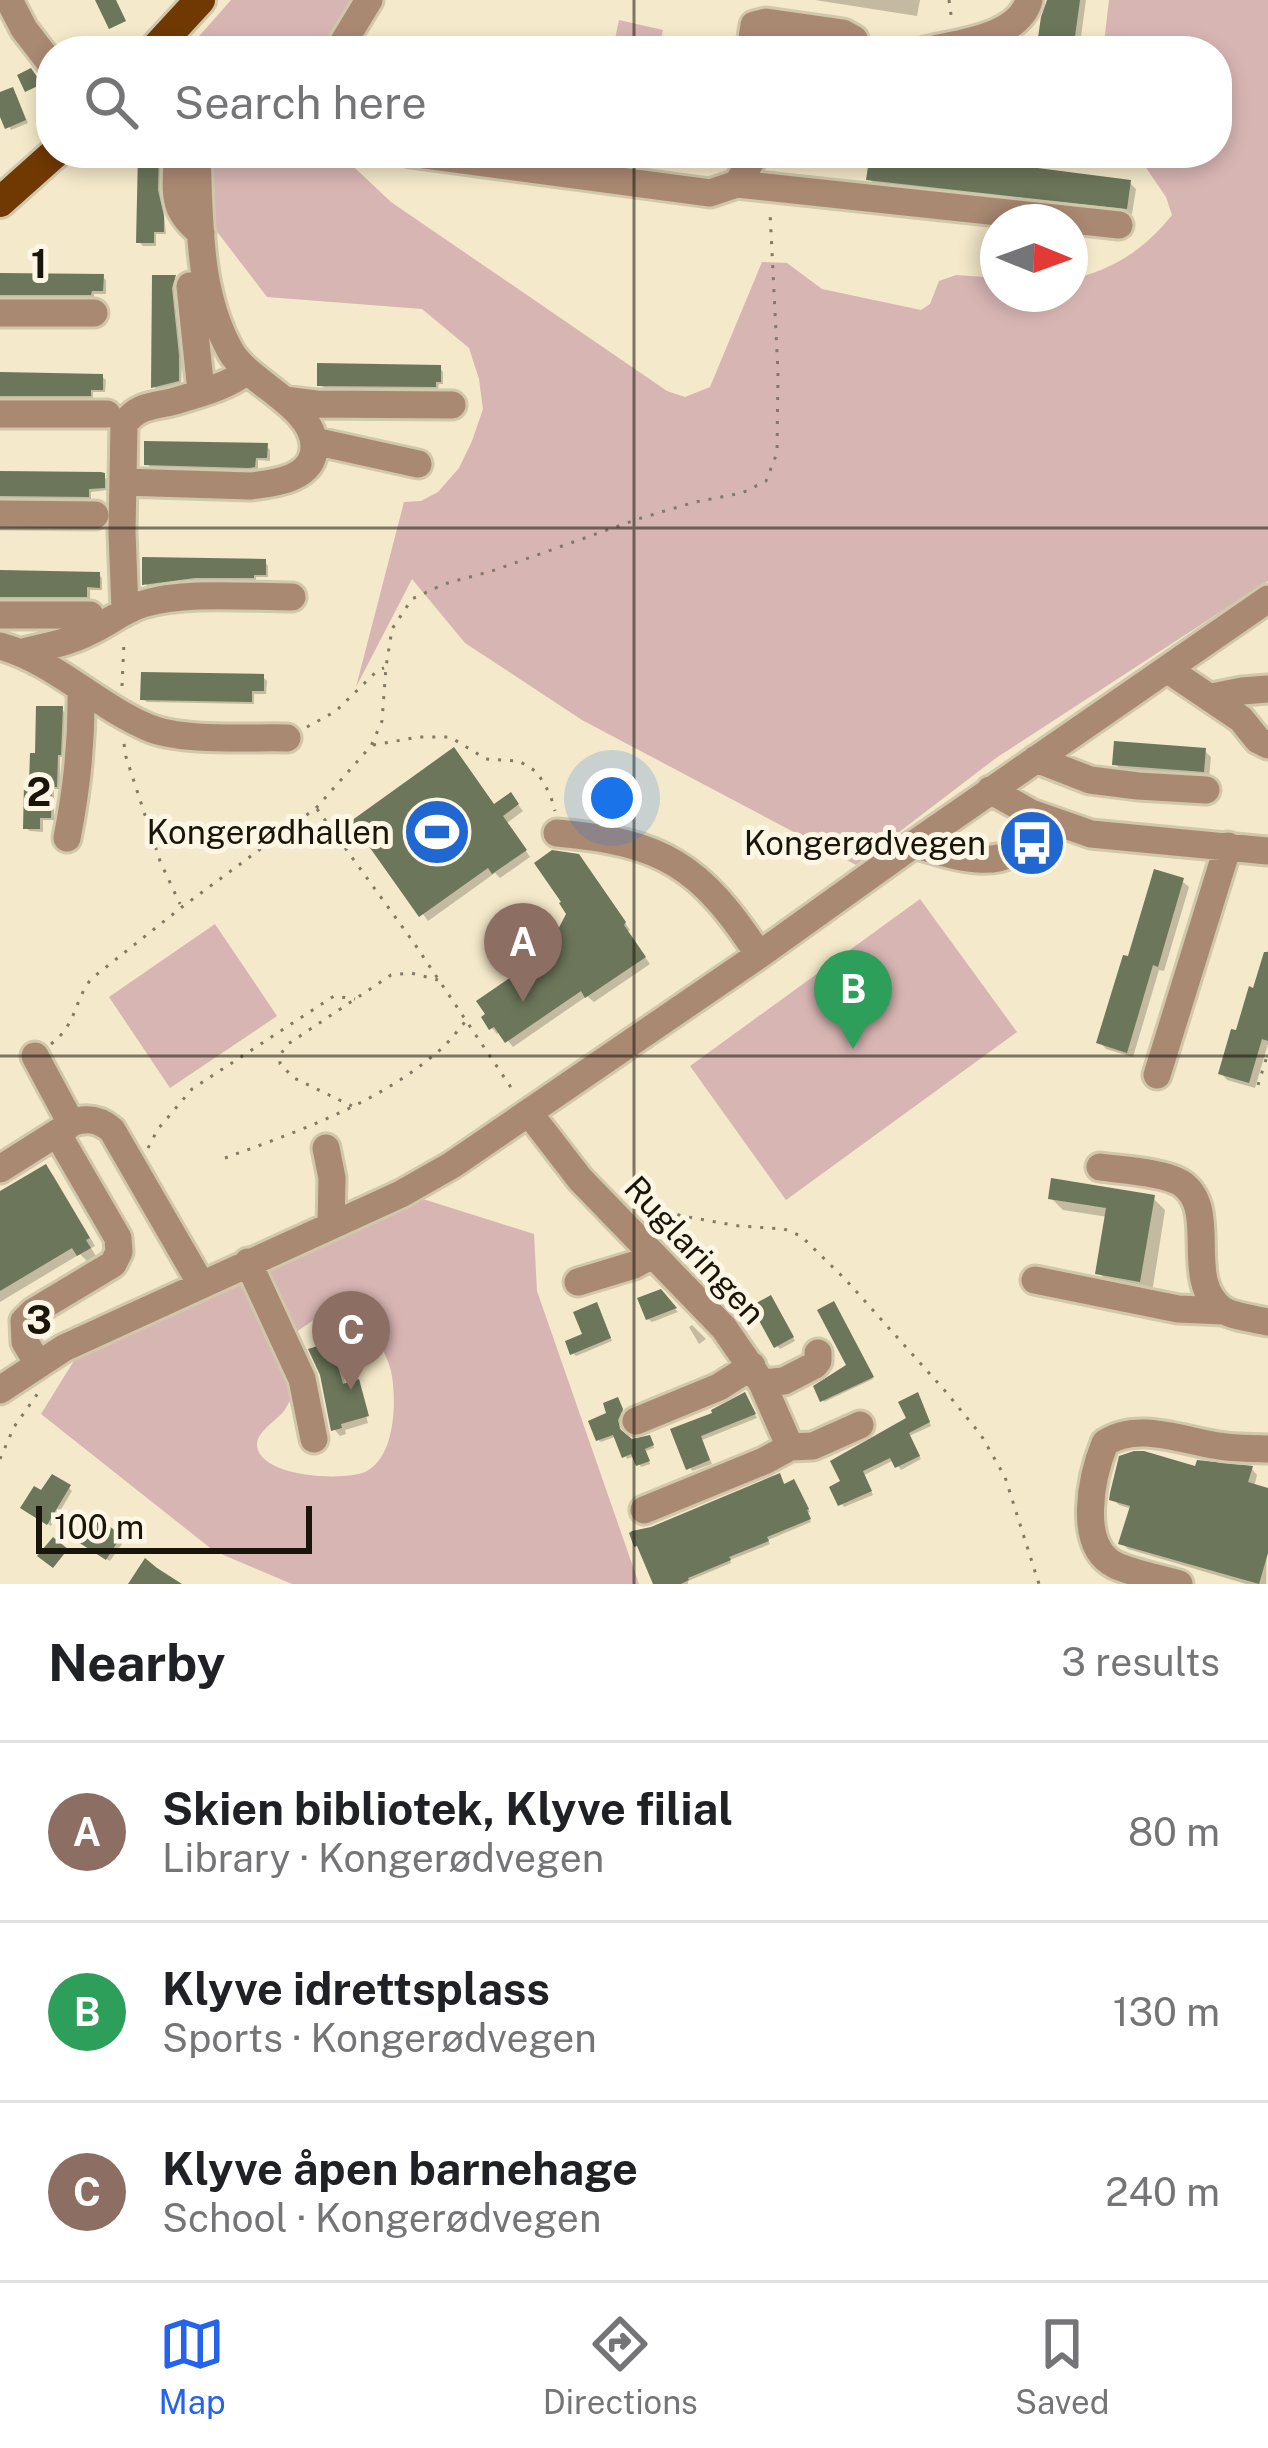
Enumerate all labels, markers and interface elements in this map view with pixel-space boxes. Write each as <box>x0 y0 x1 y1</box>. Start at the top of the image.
search box <box>36 36 1232 168</box>
icon: search <box>78 69 144 135</box>
text: Search here <box>174 76 427 129</box>
north arrow <box>980 204 1088 312</box>
text: 1 <box>31 241 47 287</box>
your location <box>582 768 642 828</box>
text: 2 <box>27 769 51 815</box>
sports icon: Kongerødhallen <box>402 797 472 867</box>
bus stop icon: Kongerødvegen <box>997 808 1067 878</box>
place label: Kongerødhallen <box>147 813 390 851</box>
place label: Kongerødvegen <box>744 824 986 862</box>
pin: A <box>484 903 562 1002</box>
pin: B <box>814 950 892 1049</box>
street label: Ruglaringen <box>617 1168 773 1332</box>
pin: C <box>312 1291 390 1390</box>
text: 3 <box>26 1297 52 1343</box>
scale bar <box>36 1500 312 1553</box>
text: 100 m <box>54 1508 144 1546</box>
text: Nearby <box>48 1633 225 1692</box>
text: 3 results <box>1061 1639 1220 1685</box>
text: Skien bibliotek, Klyve filial <box>162 1782 733 1835</box>
text: A <box>73 1809 101 1855</box>
text: 80 m <box>1128 1809 1220 1855</box>
text: Library · Kongerødvegen <box>162 1835 604 1881</box>
text: Klyve idrettsplass <box>162 1962 550 2015</box>
text: B <box>74 1989 100 2035</box>
text: 130 m <box>1113 1989 1220 2035</box>
text: Sports · Kongerødvegen <box>162 2015 597 2061</box>
text: Klyve åpen barnehage <box>162 2142 638 2195</box>
text: C <box>73 2169 101 2215</box>
text: 240 m <box>1105 2169 1220 2215</box>
text: School · Kongerødvegen <box>162 2195 601 2241</box>
tab: Map <box>159 2311 226 2421</box>
tab: Directions <box>543 2311 698 2421</box>
tab: Saved <box>1015 2311 1109 2421</box>

